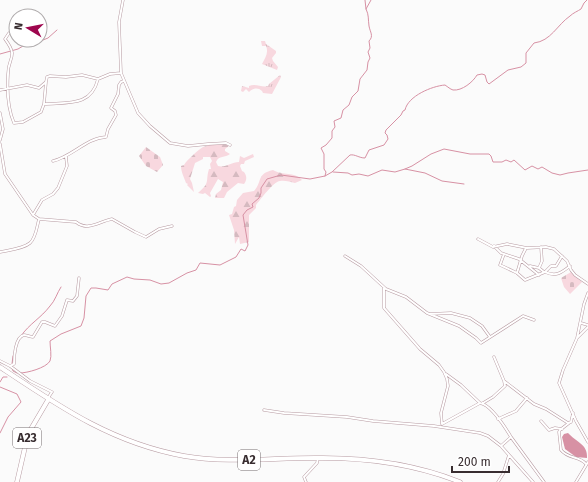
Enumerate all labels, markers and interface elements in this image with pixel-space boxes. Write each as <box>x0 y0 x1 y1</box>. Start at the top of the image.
north arrow <box>8 8 48 48</box>
text: N <box>12 22 26 31</box>
road number: A23 <box>13 428 41 448</box>
scale bar <box>452 448 509 474</box>
road number: A2 <box>238 450 260 470</box>
text: 200 m <box>458 455 491 469</box>

